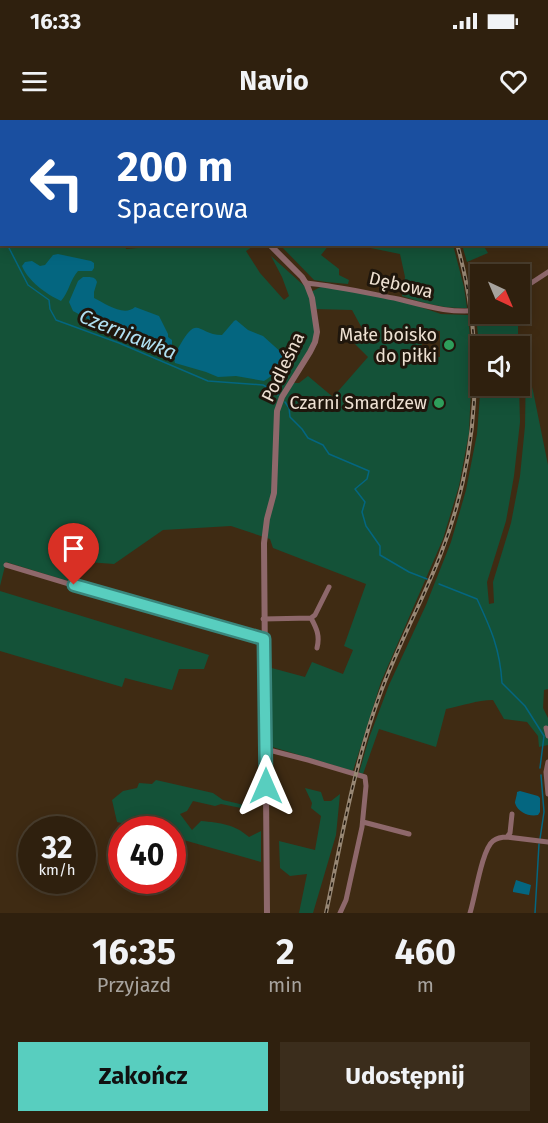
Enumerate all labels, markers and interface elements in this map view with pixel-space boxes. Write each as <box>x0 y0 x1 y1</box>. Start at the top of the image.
text: 16:33 <box>30 8 81 35</box>
icon: menu <box>18 65 51 98</box>
text: Navio <box>239 65 309 97</box>
icon: heart <box>497 65 530 98</box>
text: 200 m <box>117 142 233 192</box>
icon: left <box>18 144 96 222</box>
text: Spacerowa <box>117 193 248 225</box>
north arrow <box>470 264 530 324</box>
map controls <box>470 264 530 396</box>
street label: Dębowa <box>367 267 435 303</box>
water label: Czerniawka <box>76 304 180 364</box>
place label: Małe boisko do piłki <box>339 324 437 367</box>
street label: Podleśna <box>257 329 309 405</box>
button: sound <box>470 336 530 396</box>
marker: Małe boisko do piłki <box>442 338 456 352</box>
place label: Czarni Smardzew <box>290 392 427 414</box>
marker: Czarni Smardzew <box>432 396 446 410</box>
pin <box>48 523 99 585</box>
icon: arrive <box>57 532 90 565</box>
position arrow <box>234 754 298 818</box>
speed limit sign: 40 <box>108 816 186 894</box>
text: 32 <box>42 830 72 866</box>
text: km/h <box>38 861 76 879</box>
text: 16:35 <box>92 930 176 974</box>
text: 2 <box>276 930 295 974</box>
text: 460 <box>394 930 456 974</box>
text: Przyjazd <box>97 973 171 997</box>
text: min <box>268 973 303 997</box>
text: m <box>417 973 434 997</box>
button: Zakończ <box>18 1042 268 1111</box>
button: Udostępnij <box>280 1042 530 1111</box>

